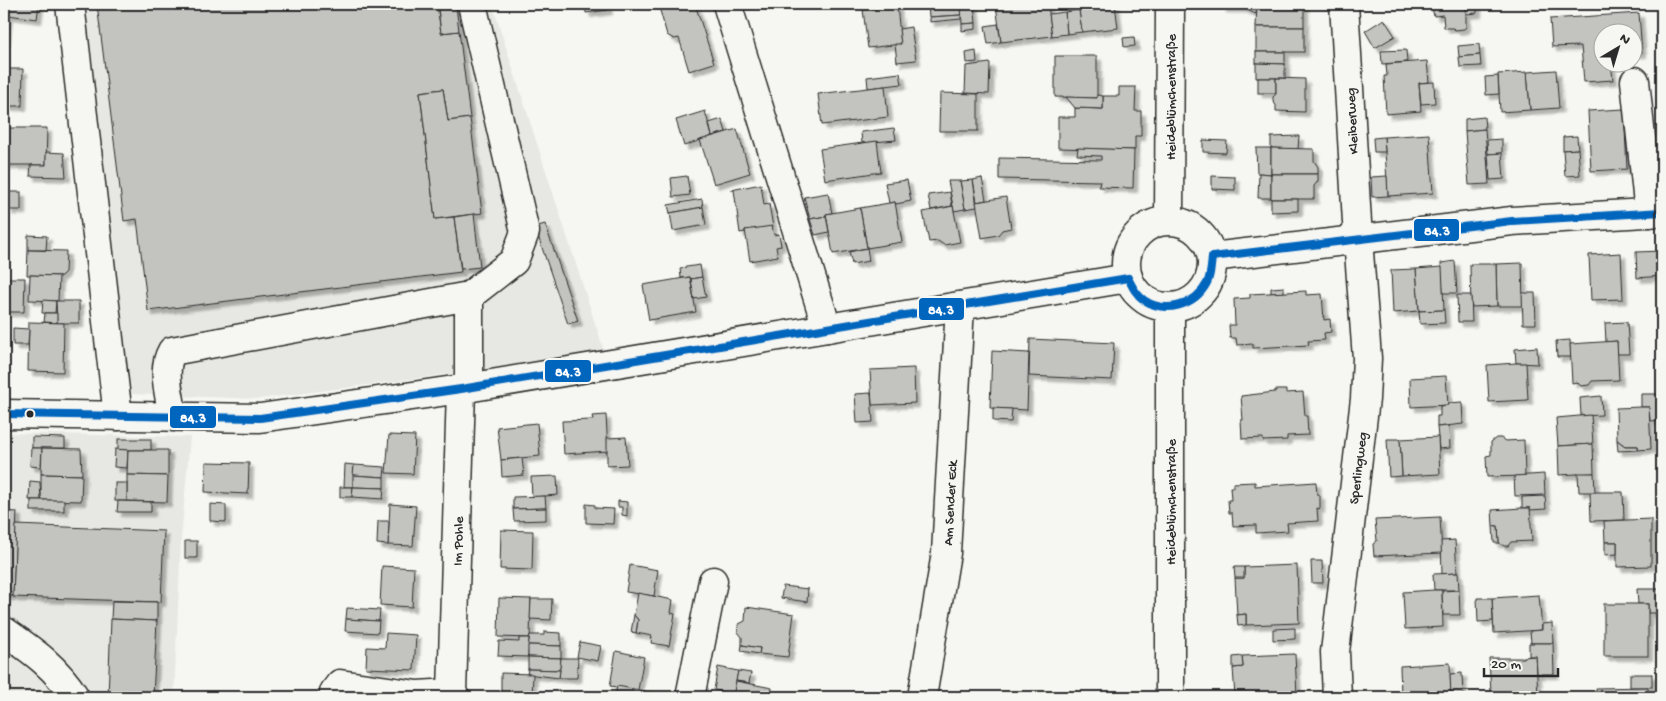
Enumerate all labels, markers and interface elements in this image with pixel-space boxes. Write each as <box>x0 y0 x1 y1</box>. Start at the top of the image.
north arrow <box>1594 22 1644 72</box>
text: N <box>1616 30 1633 49</box>
street label: Heideblümchenstraße <box>1164 33 1181 160</box>
street label: Kleiberweg <box>1343 87 1364 155</box>
line badge: 84.3 <box>1413 218 1460 242</box>
text: 84.3 <box>1424 224 1450 241</box>
line badge: 84.3 <box>918 297 965 321</box>
text: 84.3 <box>928 303 954 320</box>
line badge: 84.3 <box>544 359 592 383</box>
text: 84.3 <box>555 365 581 382</box>
line badge: 84.3 <box>169 405 217 429</box>
unlabelled marker <box>25 409 35 419</box>
text: 84.3 <box>180 411 206 428</box>
street label: Sperlingweg <box>1347 431 1372 505</box>
street label: Heideblümchenstraße <box>1164 438 1181 565</box>
street label: Am Sender Eck <box>941 458 962 546</box>
street label: Im Pohle <box>450 515 469 566</box>
scale bar <box>1484 646 1557 678</box>
text: 20 m <box>1491 656 1521 674</box>

